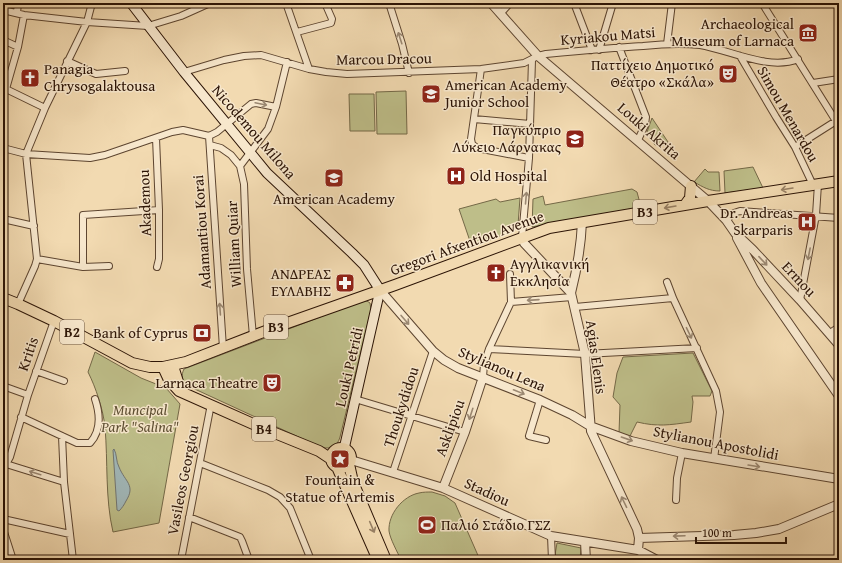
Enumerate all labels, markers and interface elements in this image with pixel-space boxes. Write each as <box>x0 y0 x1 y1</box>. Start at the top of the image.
place label: Archaeological Museum of Larnaca <box>671 13 794 51</box>
street label: Kyriakou Matsi <box>560 21 656 50</box>
museum icon: Archaeological Museum of Larnaca <box>797 22 819 44</box>
one-way arrow <box>396 31 403 44</box>
street label: Marcou Dracou <box>336 47 433 70</box>
place label: Παττίχειο Δημοτικό Θέατρο «Σκάλα» <box>591 54 714 92</box>
place label: Panagia Chrysogalaktousa <box>44 58 155 96</box>
street label: Simou Menardou <box>752 62 825 166</box>
theatre icon: Παττίχειο Δημοτικό Θέατρο «Σκάλα» <box>717 63 739 85</box>
church icon: Panagia Chrysogalaktousa <box>19 67 41 89</box>
place label: American Academy Junior School <box>443 74 567 112</box>
street label: Nicodemou Milona <box>208 80 301 183</box>
school or university icon: American Academy Junior School <box>420 83 442 105</box>
street label: Louki Akrita <box>613 97 686 164</box>
one-way arrow <box>254 101 267 109</box>
place label: Παγκύπριο Λύκειο Λάρνακας <box>452 119 562 157</box>
school or university icon: Παγκύπριο Λύκειο Λάρνακας <box>564 128 586 150</box>
hospital icon: Old Hospital <box>445 165 467 187</box>
place label: Old Hospital <box>470 165 547 186</box>
school or university icon: American Academy <box>323 167 345 189</box>
street label: Akademou <box>133 168 156 237</box>
street label: Adamantiou Korai <box>187 174 216 290</box>
one-way arrow <box>780 185 793 193</box>
place label: American Academy <box>273 188 395 209</box>
one-way arrow <box>522 192 529 205</box>
street label: William Quiar <box>221 200 246 288</box>
road number: B3 <box>633 200 657 224</box>
place label: Dr. Andreas Skarparis <box>720 202 793 240</box>
one-way arrow <box>664 203 677 211</box>
street label: Gregori Afxentiou Avenue <box>387 205 547 280</box>
hospital icon: Dr. Andreas Skarparis <box>796 211 818 233</box>
one-way arrow <box>804 247 812 260</box>
place label: Αγγλικανική Εκκλησία <box>510 253 589 291</box>
one-way arrow <box>759 256 768 266</box>
street label: Ermou <box>777 256 822 302</box>
church icon: Αγγλικανική Εκκλησία <box>485 262 507 284</box>
place label: ΑΝΔΡΕΑΣ ΕΥΛΑΒΗΣ <box>271 263 331 301</box>
pharmacy icon: ΑΝΔΡΕΑΣ ΕΥΛΑΒΗΣ <box>334 272 356 294</box>
one-way arrow <box>527 296 540 303</box>
one-way arrow <box>217 303 224 316</box>
road number: B3 <box>264 315 288 339</box>
one-way arrow <box>401 315 410 325</box>
street label: Agias Elenis <box>581 319 612 395</box>
road number: B2 <box>60 320 84 344</box>
place label: Bank of Cyprus <box>93 322 188 343</box>
bank icon: Bank of Cyprus <box>191 322 213 344</box>
street label: Louki Petridi <box>329 325 368 409</box>
one-way arrow <box>686 327 694 339</box>
street label: Kritis <box>12 334 43 374</box>
street label: Stylianou Lena <box>455 341 549 396</box>
street label: Thoukydidou <box>378 363 424 450</box>
place label: Larnaca Theatre <box>156 372 258 393</box>
theatre icon: Larnaca Theatre <box>261 372 283 394</box>
one-way arrow <box>513 388 525 396</box>
street label: Asklipiou <box>430 396 470 459</box>
park label: Muncipal Park "Salina" <box>100 399 179 437</box>
one-way arrow <box>467 407 474 420</box>
road number: B4 <box>252 417 276 441</box>
street label: Stylianou Apostolidi <box>652 420 781 465</box>
street label: Vasileos Georgiou <box>162 422 204 537</box>
one-way arrow <box>620 436 633 443</box>
place icon: Fountain & Statue of Artemis <box>329 448 351 470</box>
one-way arrow <box>747 462 760 470</box>
one-way arrow <box>29 469 42 476</box>
place label: Fountain & Statue of Artemis <box>285 469 395 507</box>
street label: Stadiou <box>461 472 514 511</box>
one-way arrow <box>620 496 627 508</box>
sports icon: Παλιό Στάδιο ΓΣΖ <box>416 514 438 536</box>
place label: Παλιό Στάδιο ΓΣΖ <box>441 514 551 535</box>
scale bar <box>696 519 786 545</box>
one-way arrow <box>369 520 376 532</box>
text: 100 m <box>702 524 732 541</box>
one-way arrow <box>673 532 686 540</box>

